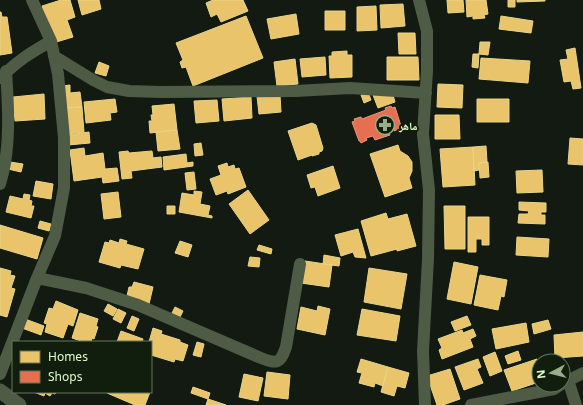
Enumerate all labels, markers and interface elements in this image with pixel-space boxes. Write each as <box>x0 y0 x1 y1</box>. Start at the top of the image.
pharmacy icon: ماهر <box>374 114 396 136</box>
place label: ماهر <box>398 118 417 133</box>
legend <box>12 341 152 393</box>
text: Homes <box>48 348 88 365</box>
north arrow <box>531 353 571 393</box>
text: Shops <box>48 368 83 385</box>
text: N <box>533 369 549 380</box>

